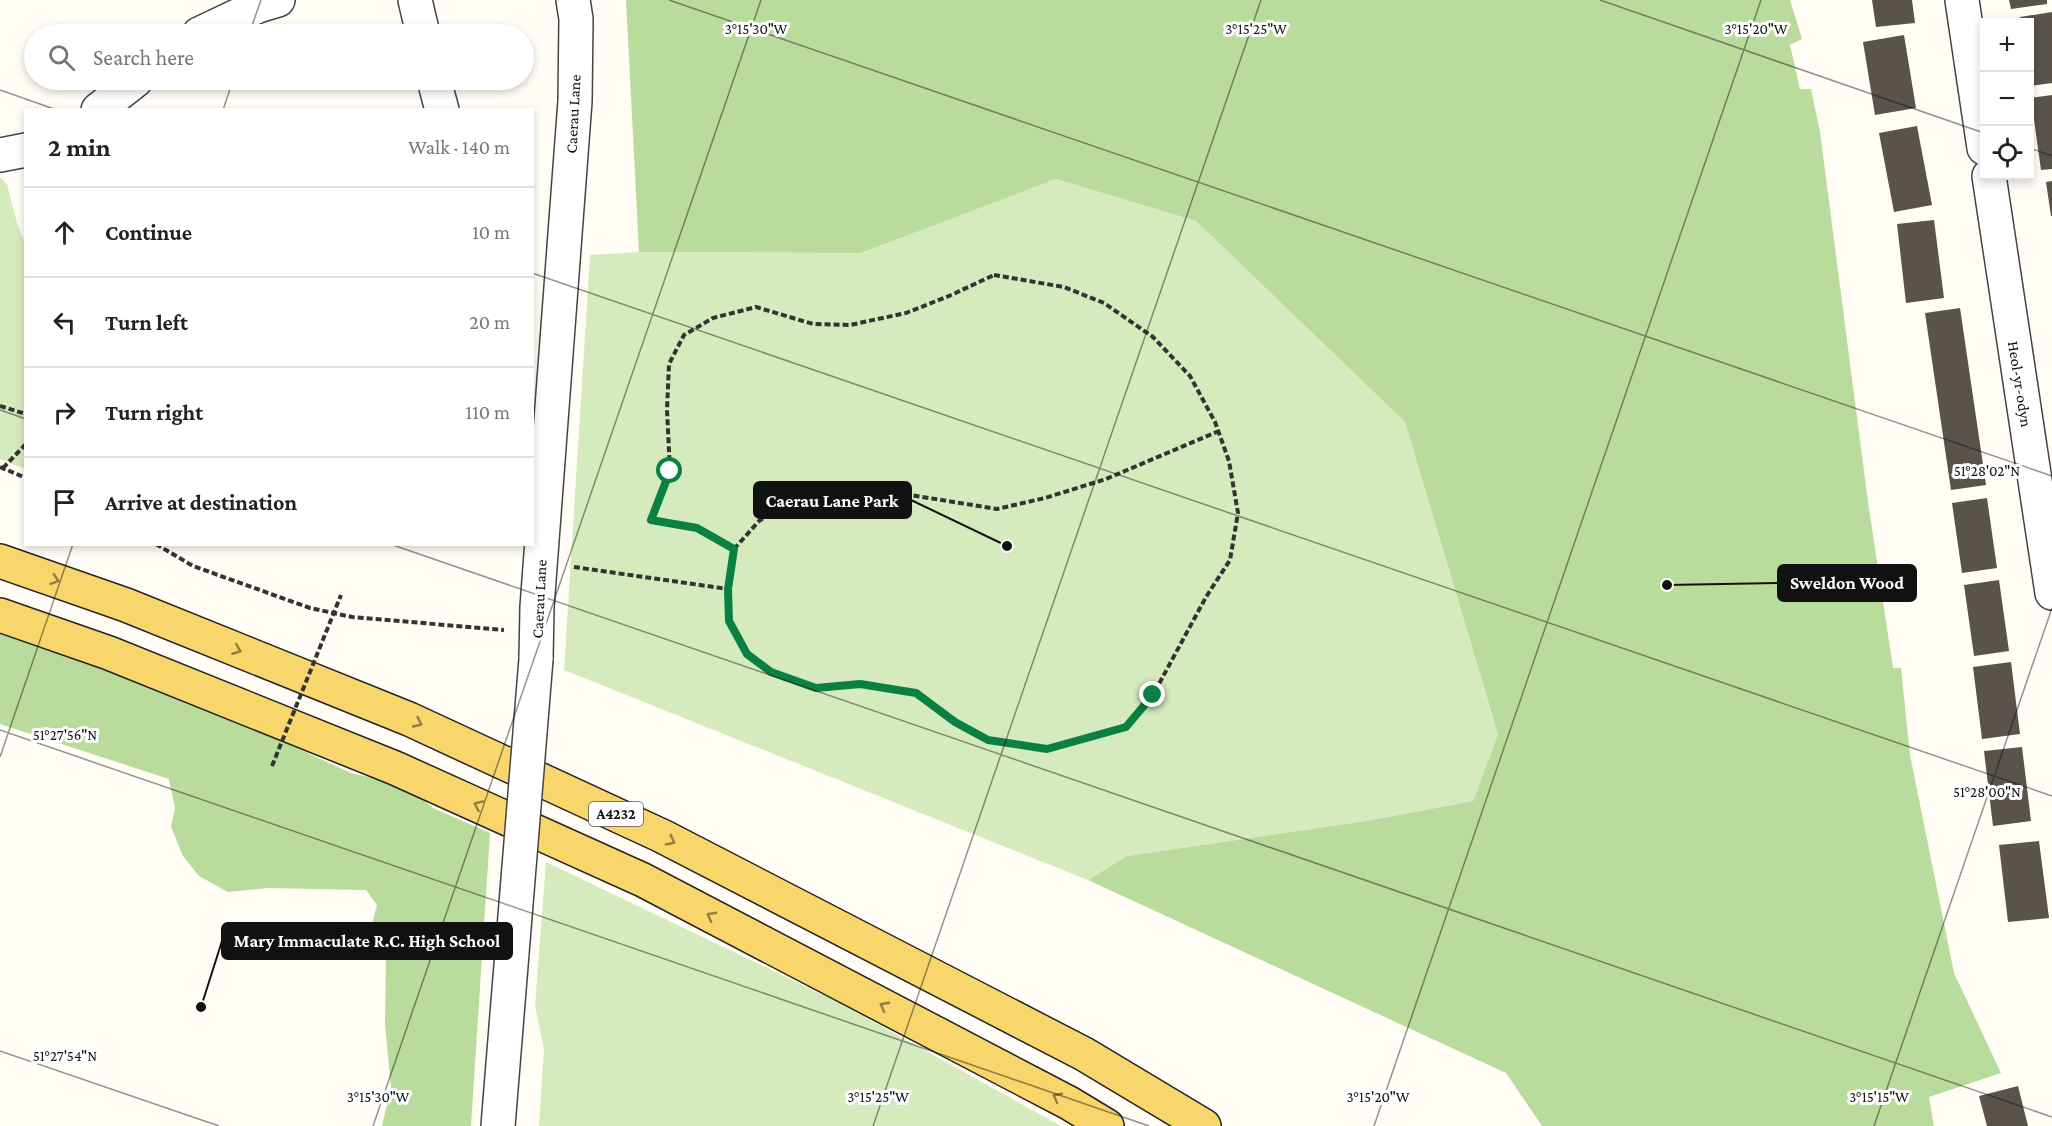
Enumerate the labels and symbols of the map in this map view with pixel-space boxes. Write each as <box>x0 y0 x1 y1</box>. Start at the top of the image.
text: 3°15'30"W <box>725 21 788 37</box>
text: 3°15'25"W <box>1225 21 1287 37</box>
text: 3°15'20"W <box>1725 21 1788 37</box>
street label: Caerau Lane <box>562 74 584 154</box>
street label: Heol-yr-odyn <box>2004 340 2035 429</box>
route start <box>656 457 682 483</box>
text: 51°28'02"N <box>1954 463 2020 479</box>
callout: Caerau Lane Park <box>754 482 911 518</box>
text: Caerau Lane Park <box>765 491 899 511</box>
street label: Caerau Lane <box>528 559 550 639</box>
callout: Sweldon Wood <box>1778 565 1916 601</box>
one-way arrow <box>49 573 60 586</box>
text: Sweldon Wood <box>1790 573 1904 593</box>
one-way arrow <box>231 643 242 655</box>
route end <box>1139 681 1165 707</box>
one-way arrow <box>412 716 423 728</box>
text: 51°27'56"N <box>33 727 97 743</box>
text: 51°28'00"N <box>1953 784 2021 800</box>
one-way arrow <box>474 801 485 813</box>
road number: A4232 <box>589 802 643 826</box>
one-way arrow <box>665 833 676 845</box>
one-way arrow <box>707 912 717 923</box>
callout: Mary Immaculate R.C. High School <box>222 923 512 959</box>
text: Mary Immaculate R.C. High School <box>234 931 500 951</box>
one-way arrow <box>880 1002 890 1013</box>
text: 51°27'54"N <box>33 1048 97 1064</box>
text: 3°15'30"W <box>347 1089 410 1105</box>
text: 3°15'25"W <box>847 1089 909 1105</box>
text: 3°15'20"W <box>1347 1089 1410 1105</box>
text: 3°15'15"W <box>1849 1089 1909 1105</box>
one-way arrow <box>1052 1093 1063 1104</box>

